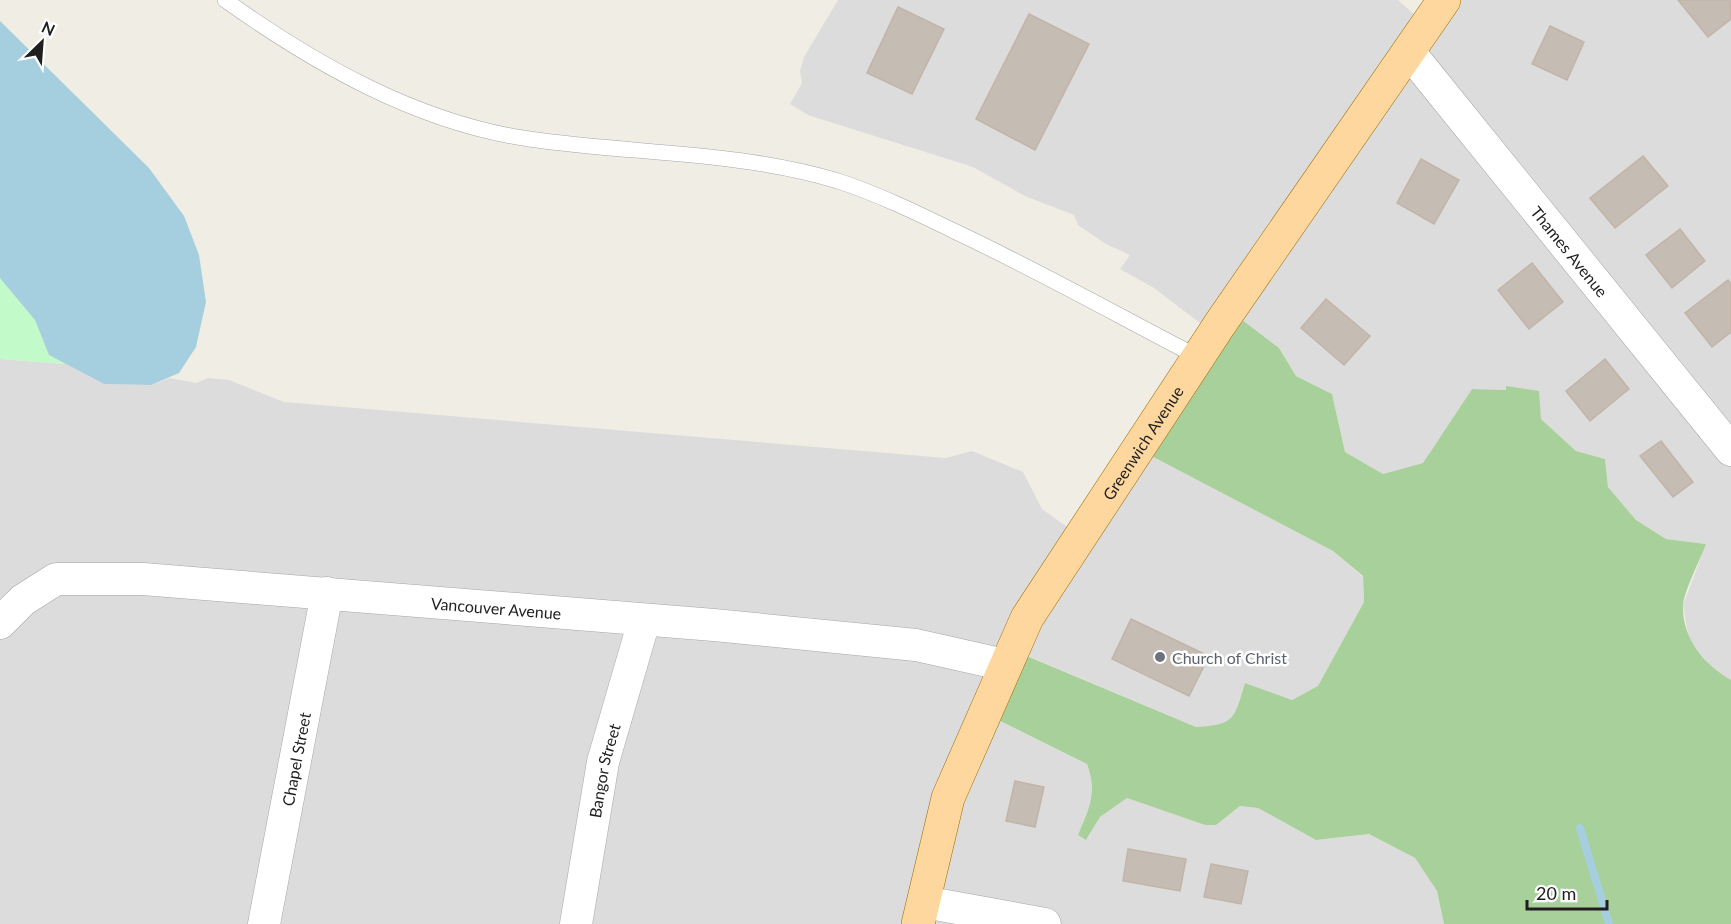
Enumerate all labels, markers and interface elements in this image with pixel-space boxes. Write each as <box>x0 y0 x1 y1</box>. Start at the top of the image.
north arrow <box>12 12 72 72</box>
text: N <box>39 17 58 39</box>
street label: Thames Avenue <box>1528 202 1612 300</box>
street label: Greenwich Avenue <box>1098 382 1186 503</box>
street label: Vancouver Avenue <box>430 593 562 622</box>
place label: Church of Christ <box>1172 648 1287 667</box>
marker: Church of Christ <box>1153 650 1167 664</box>
street label: Chapel Street <box>277 710 314 807</box>
street label: Bangor Street <box>584 721 623 819</box>
scale bar <box>1527 873 1606 911</box>
text: 20 m <box>1536 882 1576 904</box>

